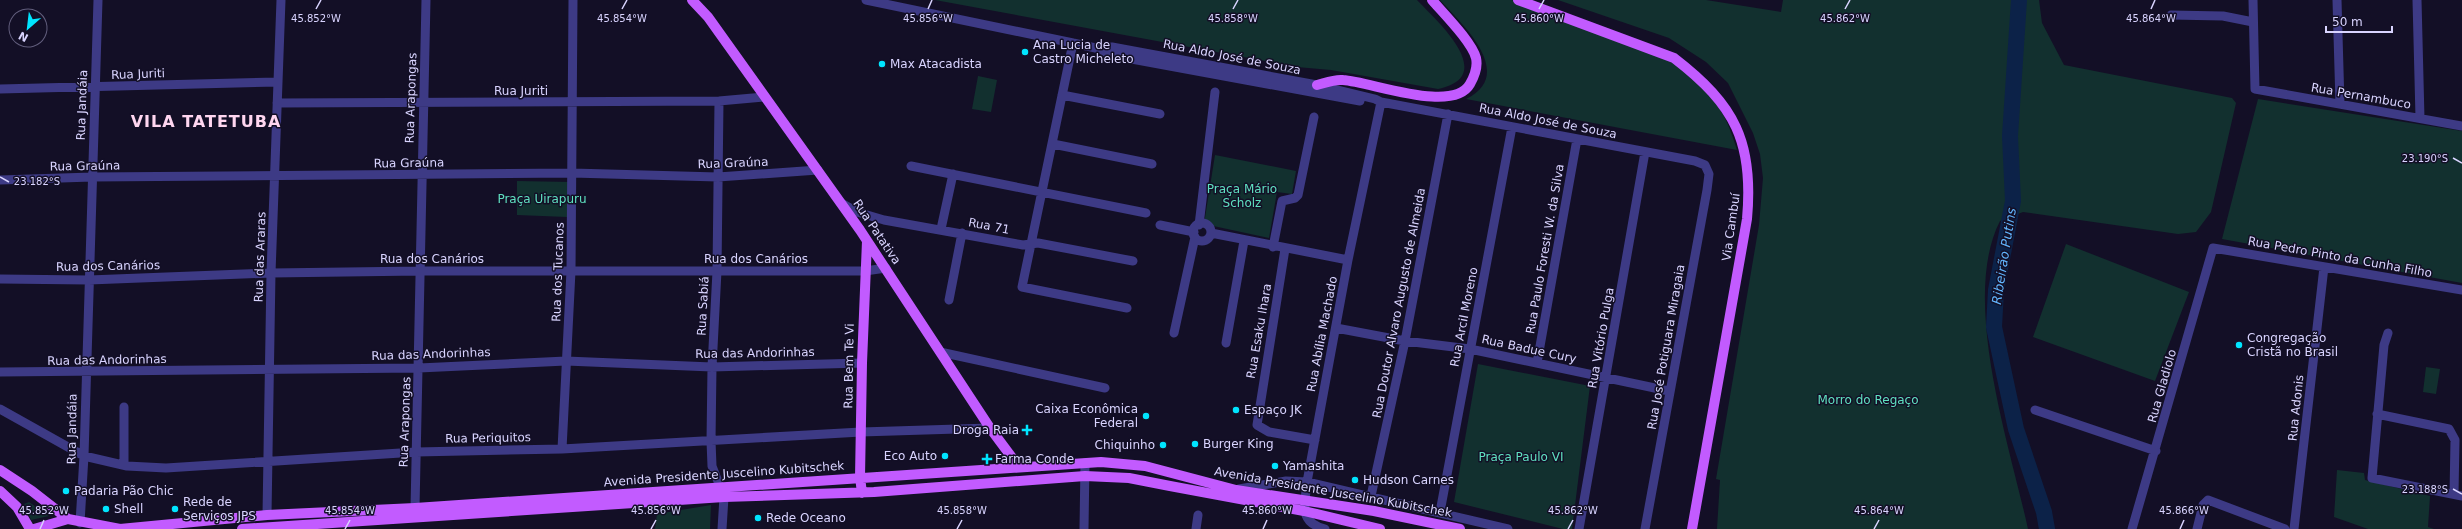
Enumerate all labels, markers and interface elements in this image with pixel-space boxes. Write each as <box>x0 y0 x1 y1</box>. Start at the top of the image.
north arrow <box>8 8 48 48</box>
scale bar <box>2326 8 2392 34</box>
text: 45.852°W <box>291 13 341 24</box>
text: 45.854°W <box>597 13 647 24</box>
text: 45.856°W <box>903 13 953 24</box>
text: 45.858°W <box>1208 13 1258 24</box>
text: 45.860°W <box>1514 13 1564 24</box>
text: 45.862°W <box>1820 13 1870 24</box>
text: 45.864°W <box>2126 13 2176 24</box>
text: 50 m <box>2332 15 2363 29</box>
text: N <box>16 28 31 44</box>
street label: Rua Aldo José de Souza <box>1162 37 1302 77</box>
place label: Ana Lucia de Castro Micheleto <box>1033 38 1134 66</box>
marker: Ana Lucia de Castro Micheleto <box>1020 47 1030 57</box>
street label: Rua Arapongas <box>402 52 420 144</box>
place label: Max Atacadista <box>890 57 982 71</box>
marker: Max Atacadista <box>877 59 887 69</box>
street label: Rua Juriti <box>111 66 165 82</box>
street label: Rua Jandáia <box>74 69 90 141</box>
street label: Rua Pernambuco <box>2310 80 2412 112</box>
street label: Rua Juriti <box>494 84 548 98</box>
street label: Rua Aldo José de Souza <box>1478 101 1618 141</box>
district label: VILA TATETUBA <box>131 112 281 131</box>
text: 23.190°S <box>2402 153 2448 164</box>
street label: Rua Graúna <box>374 155 444 171</box>
street label: Rua Graúna <box>697 155 769 171</box>
street label: Rua Graúna <box>50 158 120 174</box>
street label: Rua Paulo Foresti W. da Silva <box>1523 163 1567 335</box>
text: 23.182°S <box>14 176 60 187</box>
park label: Praça Mário Scholz <box>1207 182 1277 210</box>
street label: Rua Doutor Alvaro Augusto de Almeida <box>1370 187 1428 419</box>
street label: Via Cambuí <box>1719 191 1743 262</box>
park label: Praça Uirapuru <box>497 192 587 206</box>
street label: Rua Patativa <box>850 197 904 267</box>
water label: Ribeirão Putins <box>1989 206 2019 305</box>
street label: Rua das Araras <box>251 211 269 303</box>
street label: Rua 71 <box>967 215 1011 237</box>
street label: Rua dos Tucanos <box>549 222 567 322</box>
street label: Rua Pedro Pinto da Cunha Filho <box>2247 234 2433 280</box>
street label: Rua dos Canários <box>380 252 484 266</box>
street label: Rua dos Canários <box>704 252 808 266</box>
street label: Rua dos Canários <box>56 258 160 274</box>
street label: Rua José Potiguara Miragaia <box>1645 263 1687 431</box>
street label: Rua Arcil Moreno <box>1447 266 1481 368</box>
street label: Rua Abília Machado <box>1304 275 1340 393</box>
street label: Rua Sabiá <box>694 276 712 336</box>
street label: Rua Esaku Ihara <box>1244 282 1274 380</box>
street label: Rua Vitório Pulga <box>1585 286 1617 390</box>
street label: Rua Bem Te Vi <box>841 323 857 409</box>
place label: Congregação Cristã no Brasil <box>2247 331 2338 359</box>
street label: Rua Badue Cury <box>1480 332 1578 366</box>
marker: Congregação Cristã no Brasil <box>2234 340 2244 350</box>
street label: Rua das Andorinhas <box>371 345 491 363</box>
street label: Rua das Andorinhas <box>695 345 815 361</box>
street label: Rua Gladiolo <box>2145 348 2179 424</box>
street label: Rua das Andorinhas <box>47 352 167 368</box>
street label: Rua Adonis <box>2286 374 2306 442</box>
street label: Rua Arapongas <box>396 376 414 468</box>
park label: Morro do Regaço <box>1817 393 1919 407</box>
street label: Rua Jandáia <box>64 394 80 464</box>
place label: Caixa Econômica Federal <box>1035 402 1138 430</box>
place label: Espaço JK <box>1244 403 1303 417</box>
marker: Espaço JK <box>1231 405 1241 415</box>
marker: Caixa Econômica Federal <box>1141 411 1151 421</box>
place label: Droga Raia <box>953 423 1019 437</box>
marker: Droga Raia <box>1022 425 1032 435</box>
street label: Rua Periquitos <box>445 430 531 446</box>
place label: Burger King <box>1203 437 1274 451</box>
place label: Chiquinho <box>1095 438 1155 452</box>
marker: Burger King <box>1190 439 1200 449</box>
marker: Chiquinho <box>1158 440 1168 450</box>
place label: Eco Auto <box>884 449 937 463</box>
park label: Praça Paulo VI <box>1479 450 1563 464</box>
marker: Eco Auto <box>940 451 950 461</box>
place label: Farma Conde <box>995 452 1074 466</box>
marker: Farma Conde <box>982 454 992 464</box>
street label: Avenida Presidente Juscelino Kubitschek <box>603 459 845 489</box>
place label: Yamashita <box>1282 459 1344 473</box>
marker: Yamashita <box>1270 461 1280 471</box>
street label: Avenida Presidente Juscelino Kubitschek <box>1213 464 1453 520</box>
place label: Hudson Carnes <box>1363 473 1454 487</box>
marker: Hudson Carnes <box>1350 475 1360 485</box>
place label: Padaria Pão Chic <box>74 484 174 498</box>
text: 23.188°S <box>2402 484 2448 495</box>
marker: Padaria Pão Chic <box>61 486 71 496</box>
place label: Rede de Serviços JPS <box>183 495 256 523</box>
place label: Shell <box>114 502 143 516</box>
marker: Shell <box>101 504 111 514</box>
marker: Rede de Serviços JPS <box>170 504 180 514</box>
text: 45.852°W <box>19 505 69 516</box>
text: 45.854°W <box>325 505 375 516</box>
text: 45.856°W <box>631 505 681 516</box>
text: 45.858°W <box>937 505 987 516</box>
text: 45.860°W <box>1242 505 1292 516</box>
text: 45.862°W <box>1548 505 1598 516</box>
text: 45.864°W <box>1854 505 1904 516</box>
text: 45.866°W <box>2159 505 2209 516</box>
place label: Rede Oceano <box>766 511 846 525</box>
marker: Rede Oceano <box>753 513 763 523</box>

